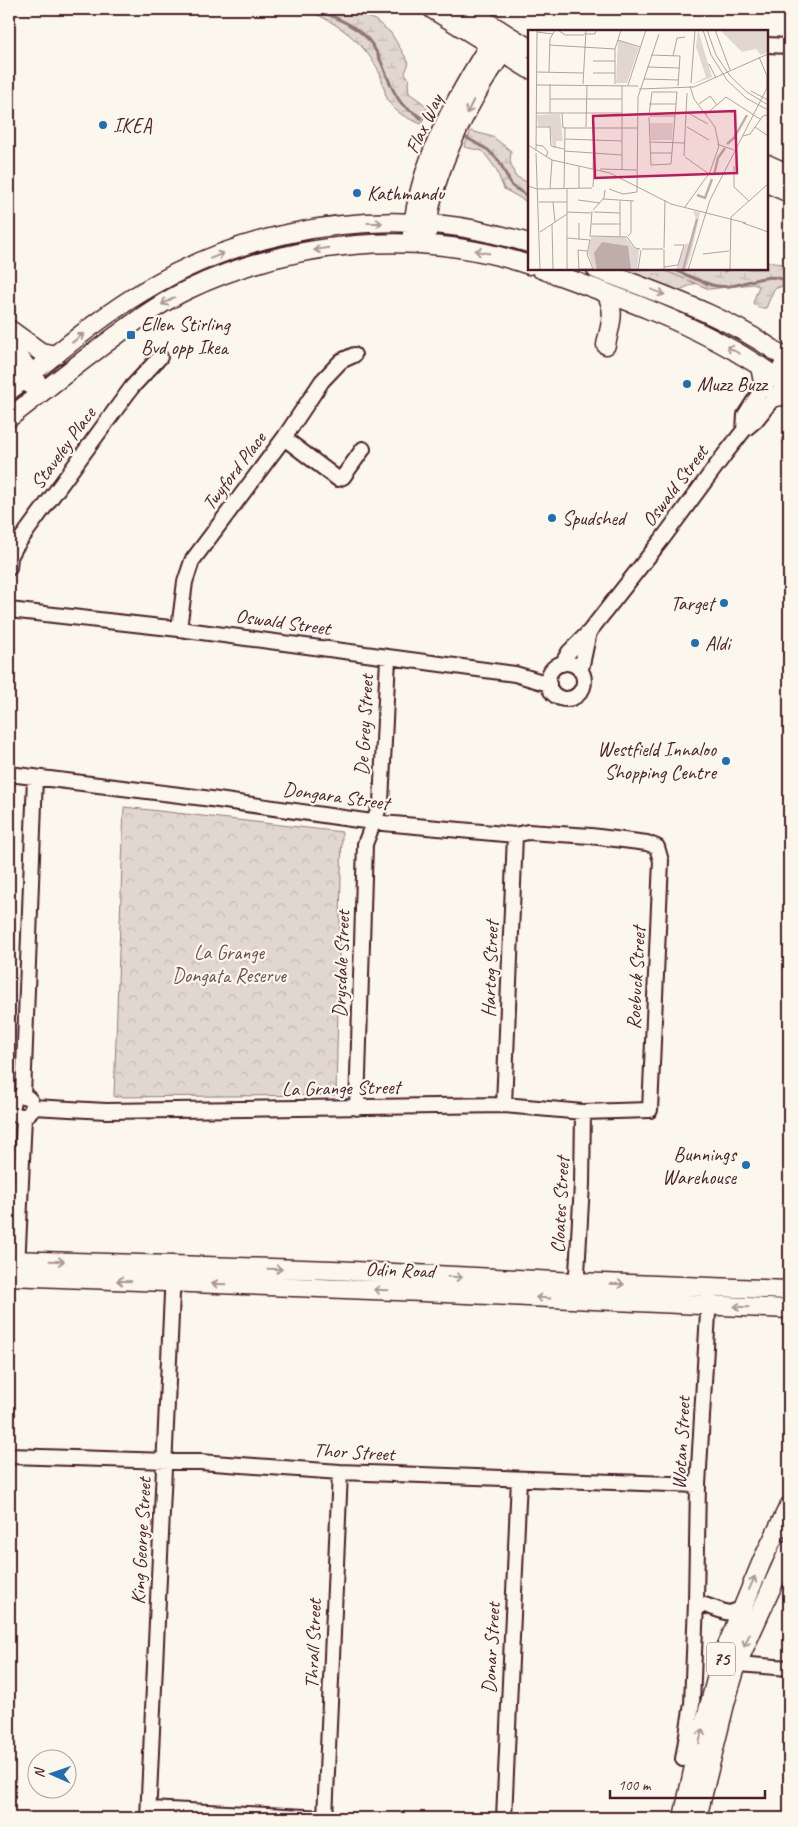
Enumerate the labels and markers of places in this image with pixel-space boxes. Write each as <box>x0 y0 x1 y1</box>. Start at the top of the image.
place label: IKEA <box>113 113 153 138</box>
marker: IKEA <box>97 119 109 131</box>
place label: Kathmandu <box>367 181 446 206</box>
marker: Kathmandu <box>351 187 363 199</box>
place label: Ellen Stirling Bvd opp Ikea <box>141 312 231 360</box>
marker: Ellen Stirling Bvd opp Ikea <box>125 329 137 341</box>
place label: Muzz Buzz <box>697 372 770 397</box>
marker: Muzz Buzz <box>681 378 693 390</box>
place label: Spudshed <box>562 506 628 531</box>
marker: Spudshed <box>546 512 558 524</box>
place label: Target <box>670 591 717 616</box>
marker: Target <box>718 597 730 609</box>
place label: Aldi <box>705 631 732 656</box>
marker: Aldi <box>689 637 701 649</box>
place label: Westfield Innaloo Shopping Centre <box>597 737 717 785</box>
marker: Westfield Innaloo Shopping Centre <box>720 755 732 767</box>
place label: Bunnings Warehouse <box>662 1142 738 1190</box>
marker: Bunnings Warehouse <box>740 1159 752 1171</box>

